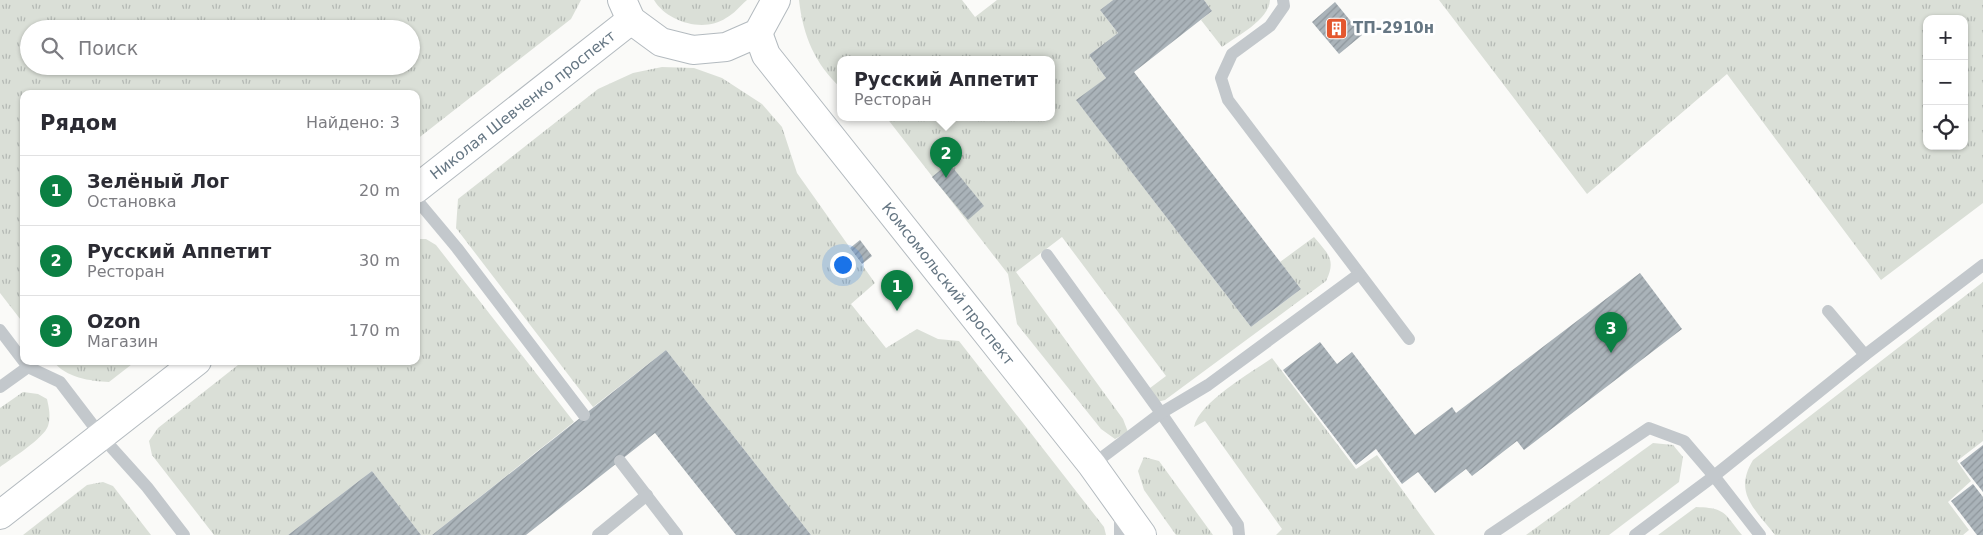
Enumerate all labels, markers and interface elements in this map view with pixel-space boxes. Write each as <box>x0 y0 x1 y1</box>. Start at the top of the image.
map controls <box>1923 15 1968 150</box>
button: + <box>1923 15 1968 60</box>
building icon: ТП-2910н <box>1325 16 1349 40</box>
place label: ТП-2910н <box>1353 19 1434 37</box>
search box <box>20 20 420 75</box>
street label: Николая Шевченко проспект <box>427 26 619 183</box>
icon: search <box>38 34 66 62</box>
text: Поиск <box>78 37 138 59</box>
popup <box>837 56 1055 121</box>
button: − <box>1923 60 1968 105</box>
text: Русский Аппетит <box>854 68 1038 90</box>
text: Ресторан <box>854 90 932 109</box>
button: locate <box>1923 105 1968 150</box>
text: Рядом <box>40 111 117 135</box>
text: Найдено: 3 <box>306 113 400 132</box>
pin: 2 <box>930 137 962 178</box>
text: Зелёный Лог <box>87 170 229 192</box>
text: 1 <box>50 181 62 200</box>
text: 20 m <box>359 181 400 200</box>
text: Остановка <box>87 192 177 211</box>
street label: Комсомольский проспект <box>878 199 1018 369</box>
text: Русский Аппетит <box>87 240 271 262</box>
text: 2 <box>50 251 62 270</box>
text: 30 m <box>359 251 400 270</box>
your location <box>830 252 856 278</box>
text: Ресторан <box>87 262 165 281</box>
pin: 1 <box>881 270 913 311</box>
text: Ozon <box>87 310 141 332</box>
pin: 3 <box>1595 312 1627 353</box>
text: 3 <box>50 321 62 340</box>
text: 170 m <box>349 321 400 340</box>
text: Магазин <box>87 332 158 351</box>

